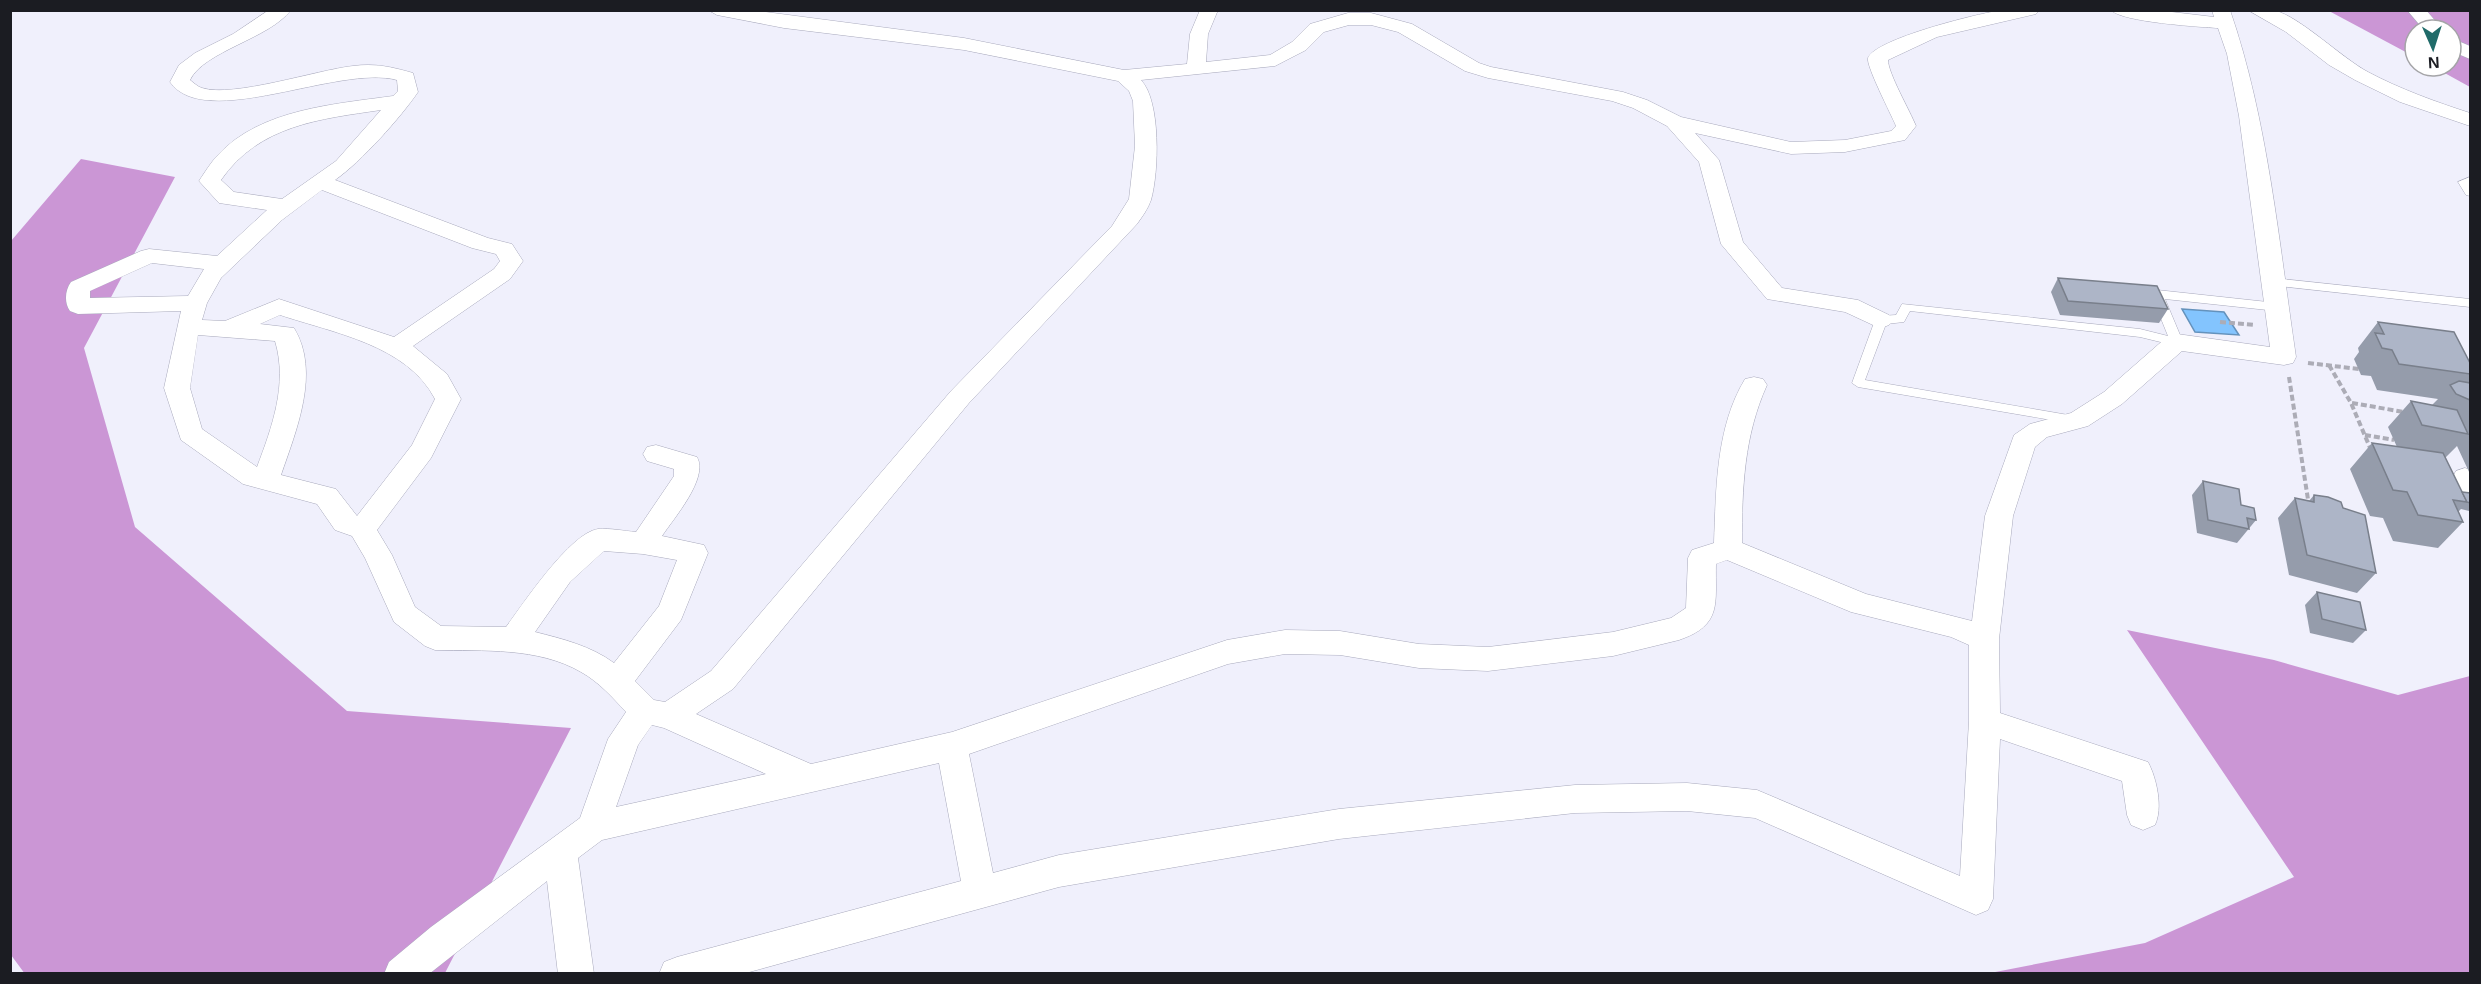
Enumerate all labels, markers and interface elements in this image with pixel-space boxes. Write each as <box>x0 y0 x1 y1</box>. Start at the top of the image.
north arrow <box>2403 18 2463 78</box>
text: N <box>2428 54 2440 71</box>

